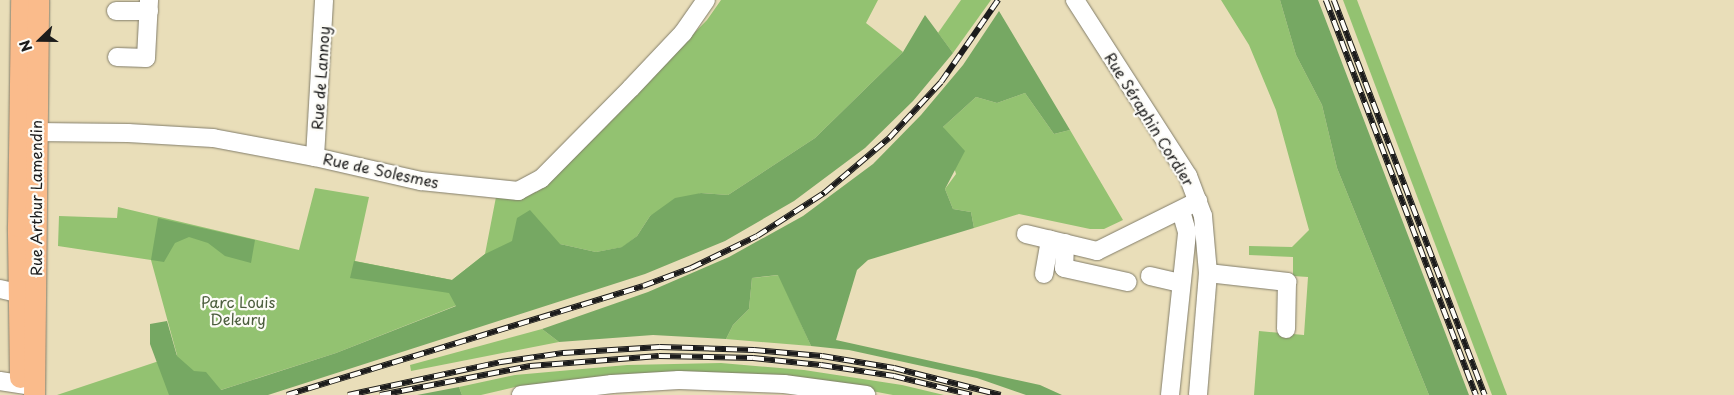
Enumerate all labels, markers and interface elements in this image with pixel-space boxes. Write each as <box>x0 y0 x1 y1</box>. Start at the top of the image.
north arrow <box>15 15 65 65</box>
street label: Rue de Lannoy <box>307 24 333 132</box>
text: N <box>14 37 37 55</box>
street label: Rue Séraphin Cordier <box>1101 48 1199 190</box>
street label: Rue Arthur Lamendin <box>27 119 45 277</box>
street label: Rue de Solesmes <box>321 149 441 191</box>
park label: Parc Louis Deleury <box>201 292 275 327</box>

